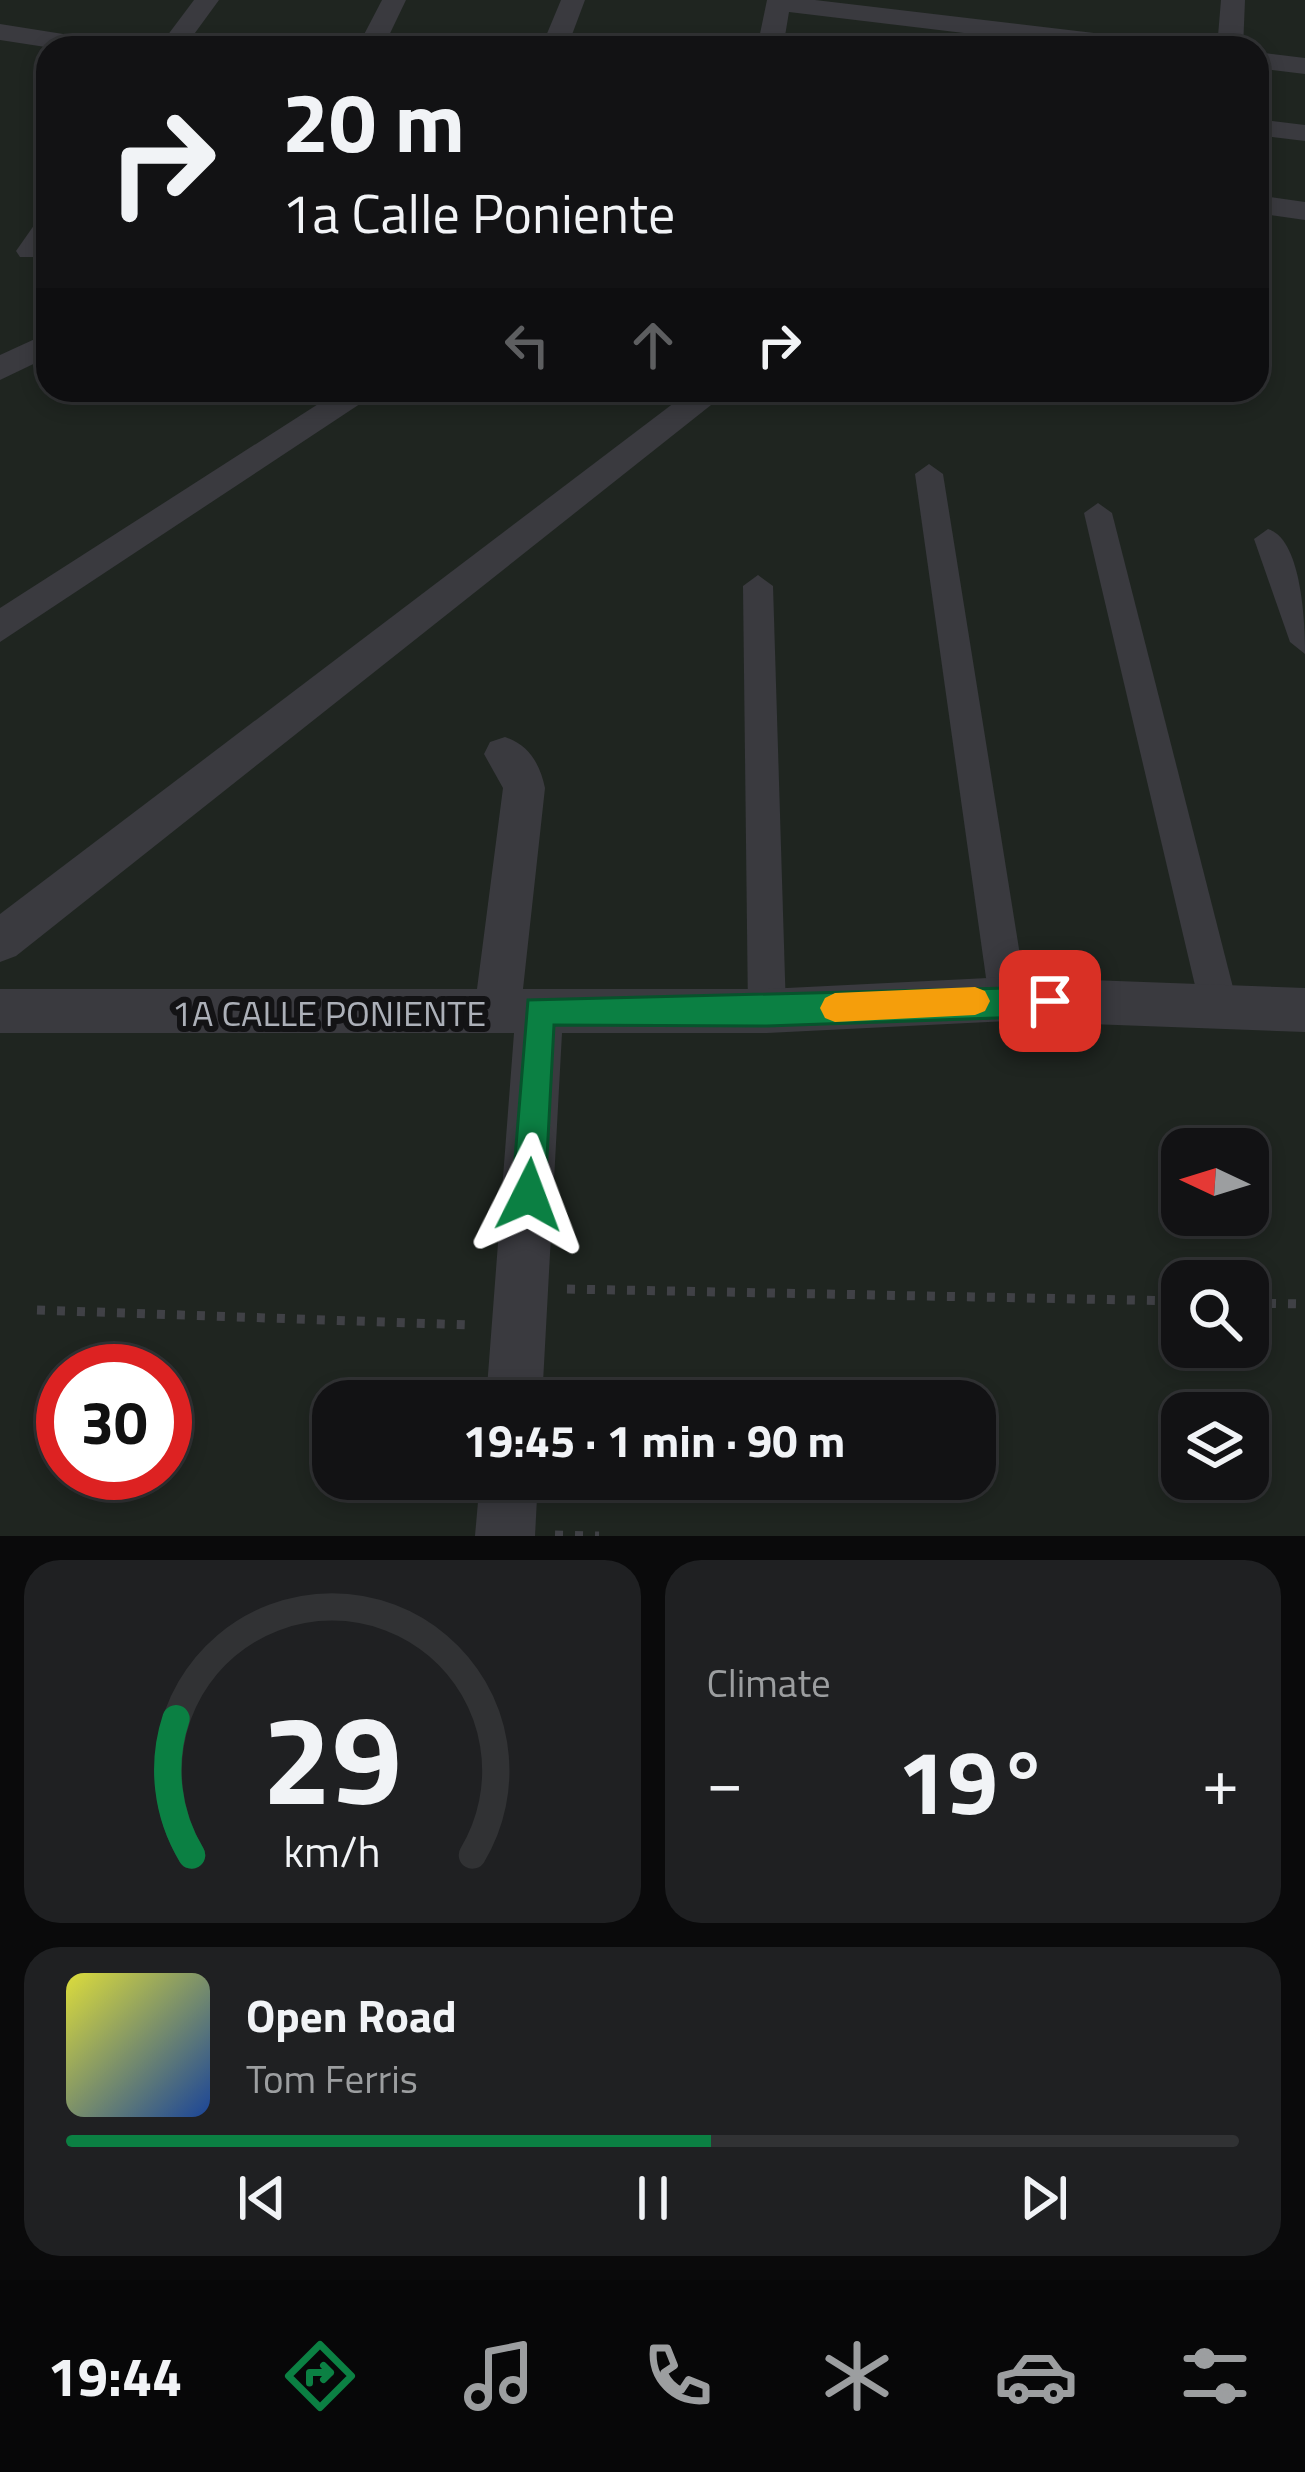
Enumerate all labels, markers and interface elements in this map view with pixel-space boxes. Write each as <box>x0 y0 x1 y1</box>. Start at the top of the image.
text: 20 m <box>282 57 465 185</box>
icon: right <box>84 84 240 240</box>
text: 1a Calle Poniente <box>282 172 675 254</box>
icon: left <box>494 312 560 378</box>
icon: ahead <box>620 312 686 378</box>
icon: right <box>746 312 812 378</box>
pin <box>999 950 1101 1052</box>
icon: arrive <box>1017 968 1083 1034</box>
street label: 1A CALLE PONIENTE <box>172 985 486 1040</box>
north arrow <box>1161 1128 1269 1236</box>
map controls <box>1161 1128 1269 1500</box>
position arrow <box>466 1132 592 1258</box>
button: search <box>1161 1260 1269 1368</box>
speed limit sign: 30 <box>36 1344 192 1500</box>
button: layers <box>1161 1392 1269 1500</box>
text: 19:45 · 1 min · 90 m <box>463 1406 845 1474</box>
text: Climate <box>707 1653 831 1712</box>
text: 29 <box>262 1663 402 1852</box>
text: 19° <box>897 1712 1048 1849</box>
text: − <box>707 1730 743 1831</box>
text: + <box>1202 1730 1239 1831</box>
text: km/h <box>284 1817 381 1883</box>
text: Open Road <box>246 1981 457 2049</box>
text: Tom Ferris <box>246 2049 418 2108</box>
icon: previous <box>229 2165 295 2231</box>
icon: pause <box>620 2165 686 2231</box>
icon: next <box>1011 2165 1077 2231</box>
icon: directions <box>278 2334 362 2418</box>
icon: music <box>457 2334 541 2418</box>
icon: phone <box>636 2334 720 2418</box>
icon: climate <box>815 2334 899 2418</box>
icon: car <box>994 2334 1078 2418</box>
icon: filters <box>1173 2334 1257 2418</box>
text: 19:44 <box>48 2335 182 2417</box>

